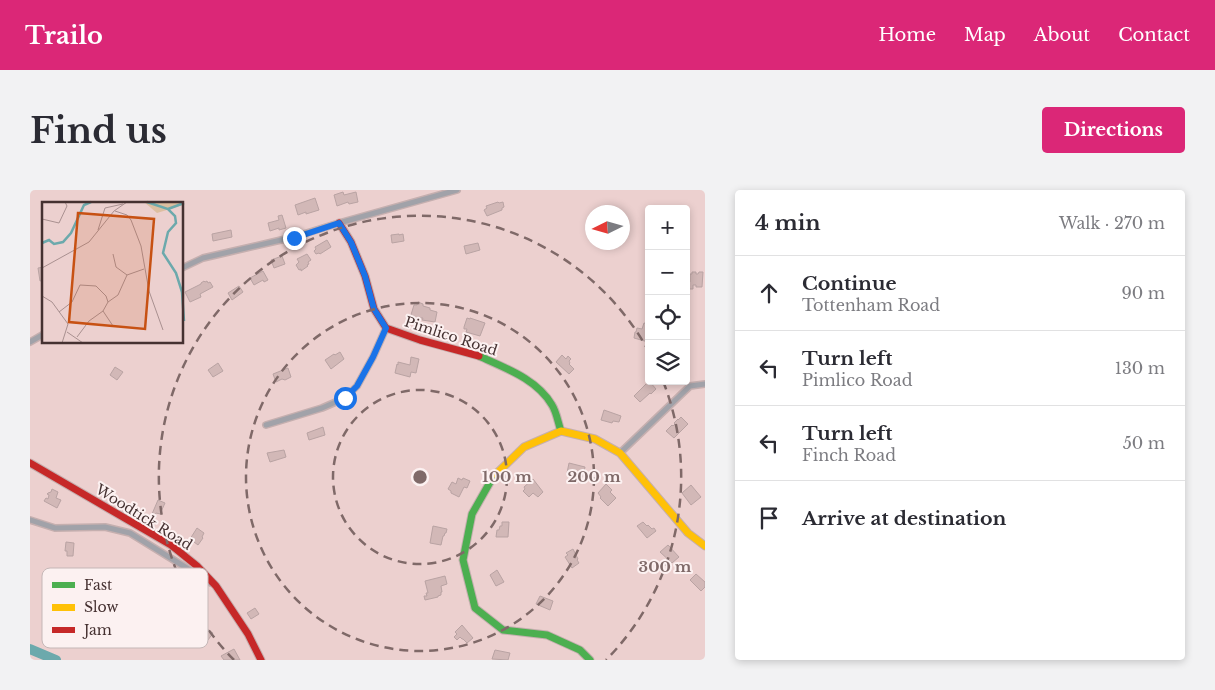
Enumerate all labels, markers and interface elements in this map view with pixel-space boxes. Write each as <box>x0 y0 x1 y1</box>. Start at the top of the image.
text: Trailo <box>25 21 103 50</box>
text: Home <box>878 24 936 46</box>
text: Map <box>964 24 1006 46</box>
text: About <box>1034 24 1090 46</box>
text: Contact <box>1118 24 1190 46</box>
button: Directions <box>1042 107 1185 153</box>
text: Find us <box>30 109 167 152</box>
inset map <box>42 202 184 344</box>
north arrow <box>585 205 630 250</box>
map controls <box>645 205 690 385</box>
button: + <box>645 205 690 250</box>
text: 4 min <box>755 210 821 236</box>
text: Walk · 270 m <box>1059 213 1165 233</box>
route end <box>283 227 306 250</box>
button: − <box>645 250 690 295</box>
text: Continue <box>802 272 897 295</box>
icon: ahead <box>755 279 783 307</box>
text: 90 m <box>1122 283 1165 303</box>
button: locate <box>645 295 690 340</box>
text: Tottenham Road <box>802 295 940 315</box>
street label: Pimlico Road <box>402 313 500 360</box>
button: layers <box>645 340 690 385</box>
text: Turn left <box>802 347 893 370</box>
icon: left <box>755 354 783 382</box>
text: 130 m <box>1115 358 1165 378</box>
text: Pimlico Road <box>802 370 912 390</box>
route start <box>334 387 357 410</box>
text: Turn left <box>802 422 893 445</box>
icon: left <box>755 429 783 457</box>
text: 50 m <box>1123 433 1165 453</box>
text: Finch Road <box>802 445 896 465</box>
text: 100 m <box>482 467 532 486</box>
text: 200 m <box>568 467 621 486</box>
centre of rings <box>411 468 429 486</box>
street label: Woodtick Road <box>92 480 196 554</box>
icon: arrive <box>755 504 783 532</box>
text: Arrive at destination <box>802 507 1006 530</box>
text: 300 m <box>639 557 692 576</box>
legend <box>42 568 208 648</box>
text: Fast <box>84 576 113 594</box>
text: Slow <box>84 598 118 616</box>
text: Jam <box>82 621 112 639</box>

